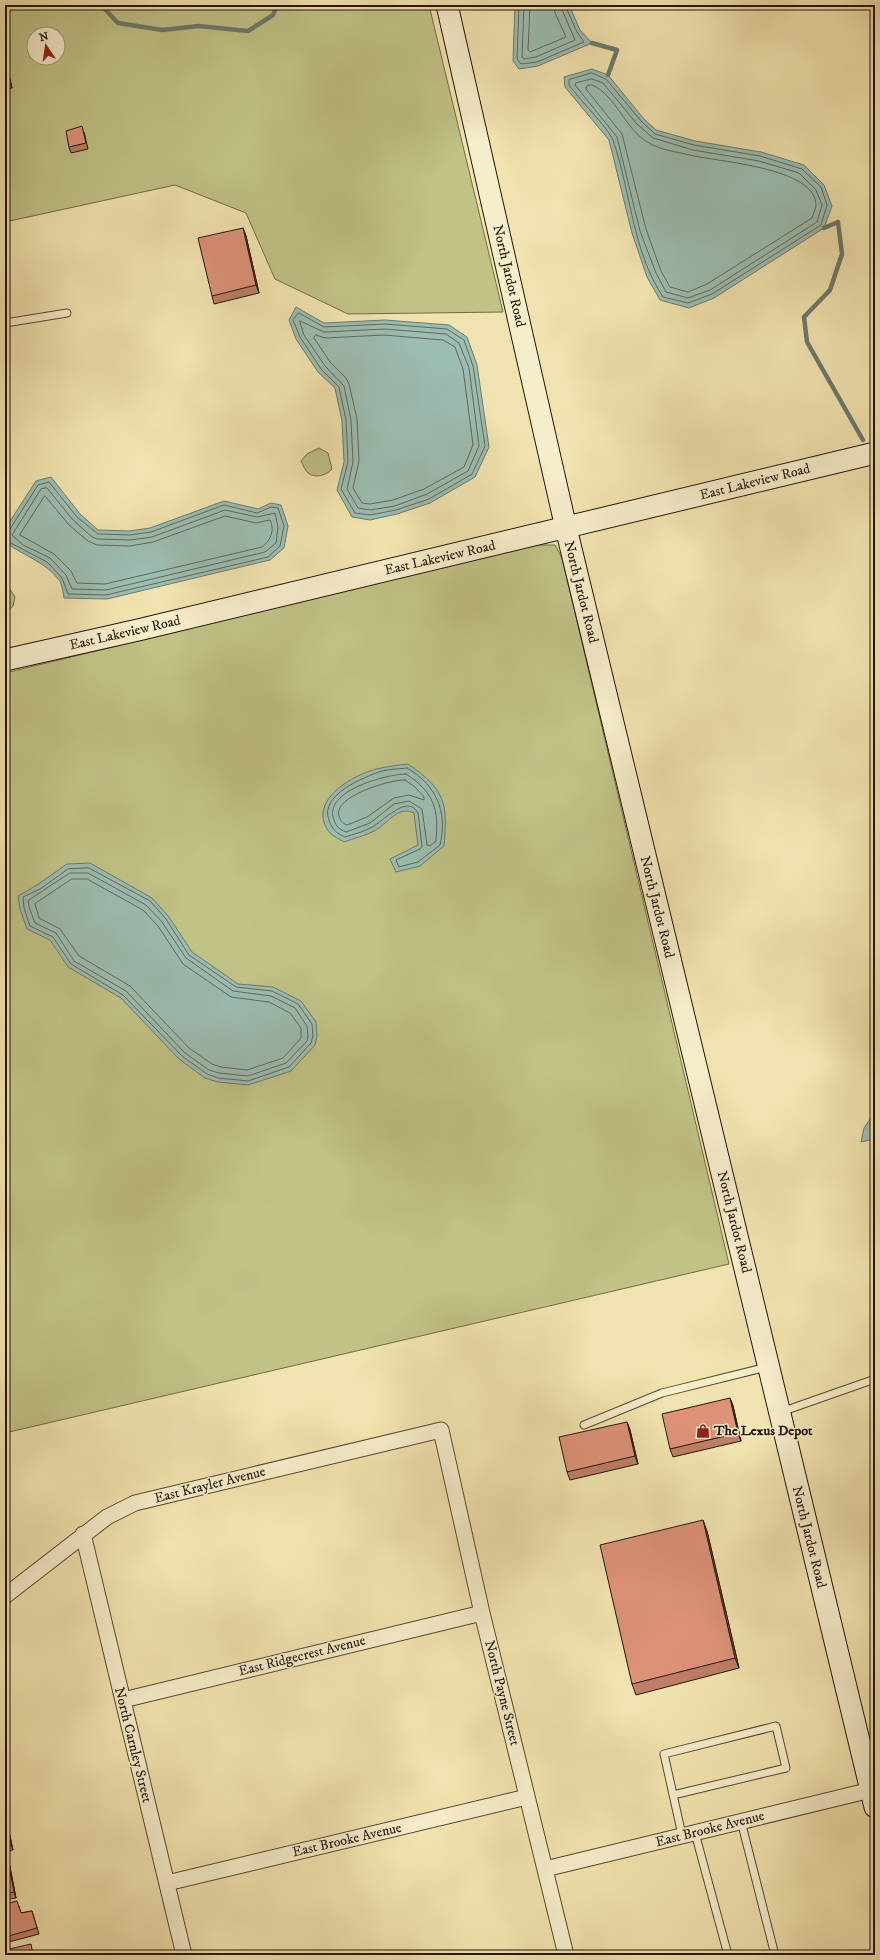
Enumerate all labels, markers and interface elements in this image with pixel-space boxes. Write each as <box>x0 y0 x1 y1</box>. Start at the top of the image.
north arrow <box>26 26 66 66</box>
text: N <box>38 29 50 45</box>
street label: North Jardot Road <box>488 223 530 329</box>
street label: East Lakeview Road <box>698 460 812 504</box>
street label: East Lakeview Road <box>383 537 497 579</box>
street label: North Jardot Road <box>560 539 602 645</box>
street label: East Lakeview Road <box>68 612 182 654</box>
street label: North Jardot Road <box>636 854 678 960</box>
street label: North Jardot Road <box>713 1169 755 1275</box>
place label: The Lexus Depot <box>713 1422 813 1440</box>
shop icon: The Lexus Depot <box>695 1423 711 1439</box>
street label: East Krayler Avenue <box>153 1462 268 1508</box>
street label: North Jardot Road <box>788 1484 830 1590</box>
street label: East Ridgecrest Avenue <box>237 1631 367 1680</box>
street label: North Payne Street <box>480 1639 524 1748</box>
street label: North Carnley Street <box>110 1685 156 1805</box>
street label: East Brooke Avenue <box>654 1807 766 1851</box>
street label: East Brooke Avenue <box>291 1819 404 1861</box>

